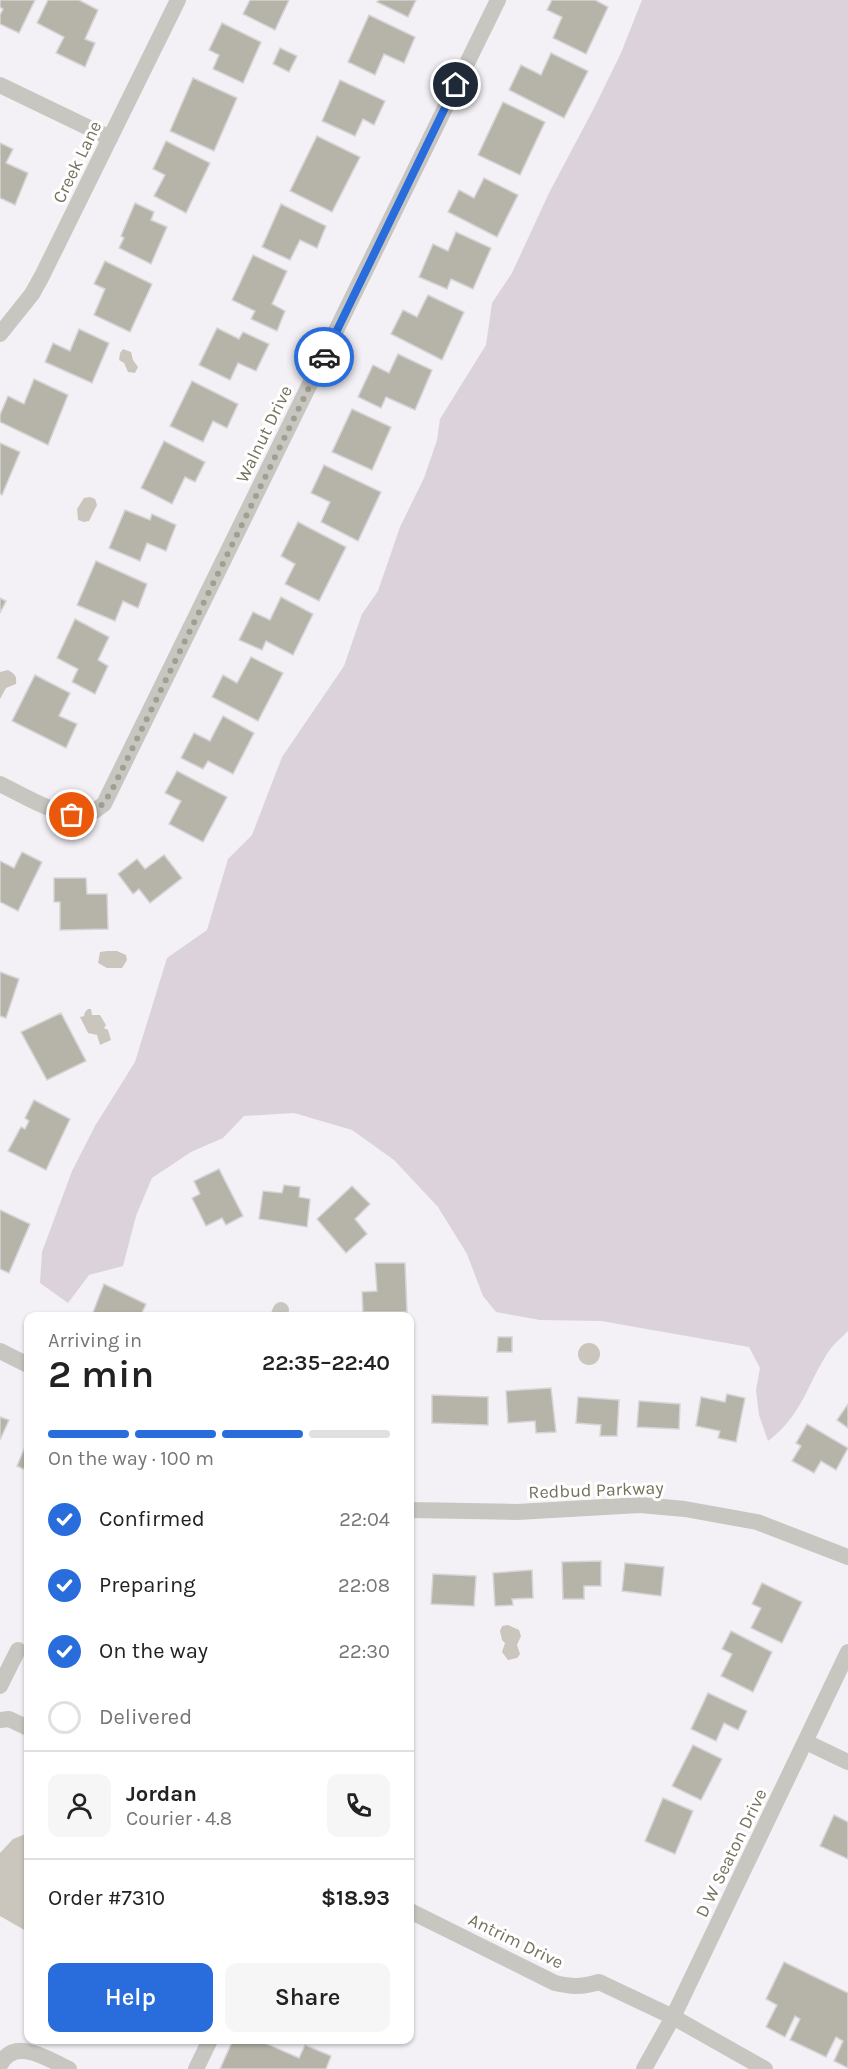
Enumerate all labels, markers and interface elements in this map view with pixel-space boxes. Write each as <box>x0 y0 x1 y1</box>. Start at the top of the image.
pin <box>430 59 481 110</box>
icon: home <box>439 68 472 101</box>
street label: Creek Lane <box>48 117 106 207</box>
courier <box>294 327 354 387</box>
icon: car <box>308 341 341 374</box>
street label: Walnut Drive <box>231 382 297 486</box>
pin <box>46 789 97 840</box>
icon: bag <box>55 798 88 831</box>
text: Arriving in <box>48 1329 142 1352</box>
text: 22:35–22:40 <box>262 1350 390 1376</box>
text: 2 min <box>48 1351 154 1397</box>
text: On the way · 100 m <box>48 1447 214 1470</box>
street label: Redbud Parkway <box>528 1477 665 1503</box>
icon: check <box>48 1503 81 1536</box>
text: Confirmed <box>99 1506 205 1532</box>
text: 22:04 <box>339 1508 390 1531</box>
icon: check <box>48 1569 81 1602</box>
text: Preparing <box>99 1572 196 1598</box>
text: 22:08 <box>338 1574 390 1597</box>
icon: check <box>48 1635 81 1668</box>
text: On the way <box>99 1638 208 1664</box>
text: 22:30 <box>339 1640 390 1663</box>
text: Delivered <box>99 1704 192 1730</box>
button: person <box>48 1774 111 1837</box>
button: phone <box>327 1774 390 1837</box>
text: Jordan <box>126 1781 197 1807</box>
street label: D W Seaton Drive <box>690 1785 772 1921</box>
text: Courier · 4.8 <box>126 1807 232 1830</box>
text: Order #7310 <box>48 1885 165 1911</box>
text: $18.93 <box>321 1885 390 1911</box>
street label: Antrim Drive <box>465 1909 567 1973</box>
button: Help <box>48 1963 213 2032</box>
button: Share <box>225 1963 390 2032</box>

